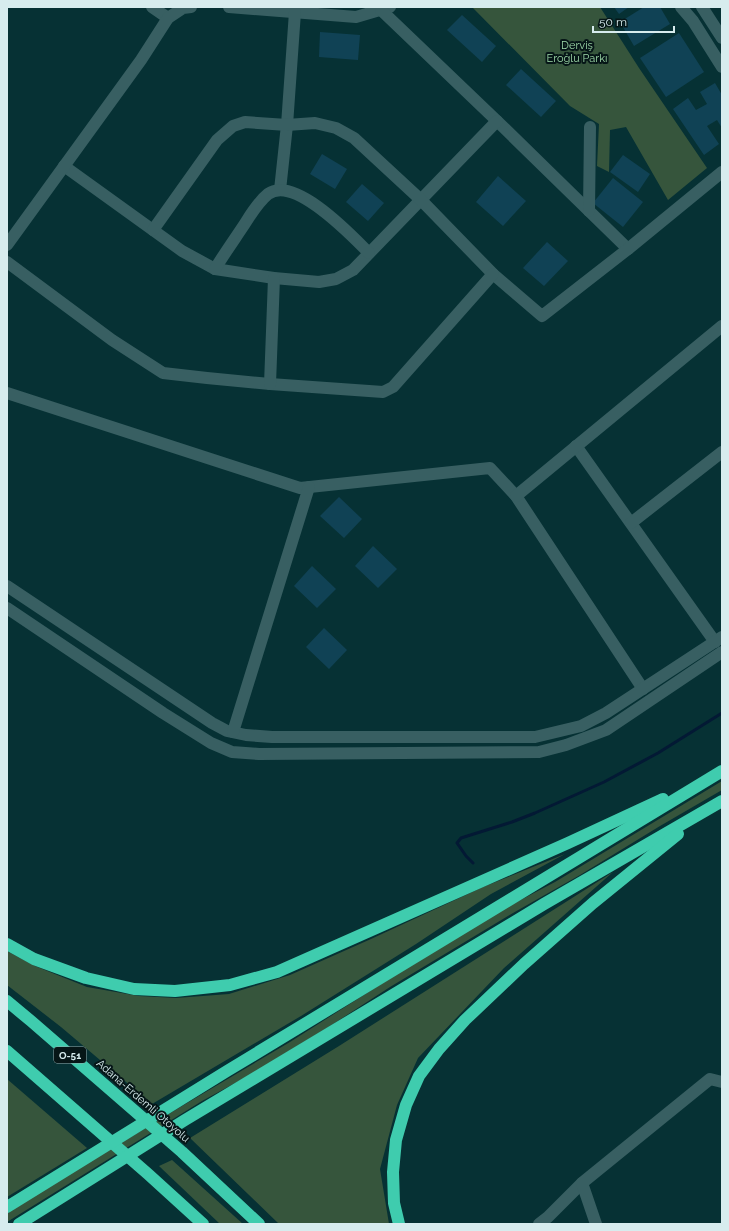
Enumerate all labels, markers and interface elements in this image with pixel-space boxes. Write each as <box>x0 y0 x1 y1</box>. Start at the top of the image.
scale bar <box>593 8 674 34</box>
text: 50 m <box>599 15 627 29</box>
park label: Derviş Eroğlu Parkı <box>547 39 607 65</box>
road number: O-51 <box>54 1047 86 1063</box>
street label: Adana-Erdemli Otoyolu <box>94 1057 192 1145</box>

